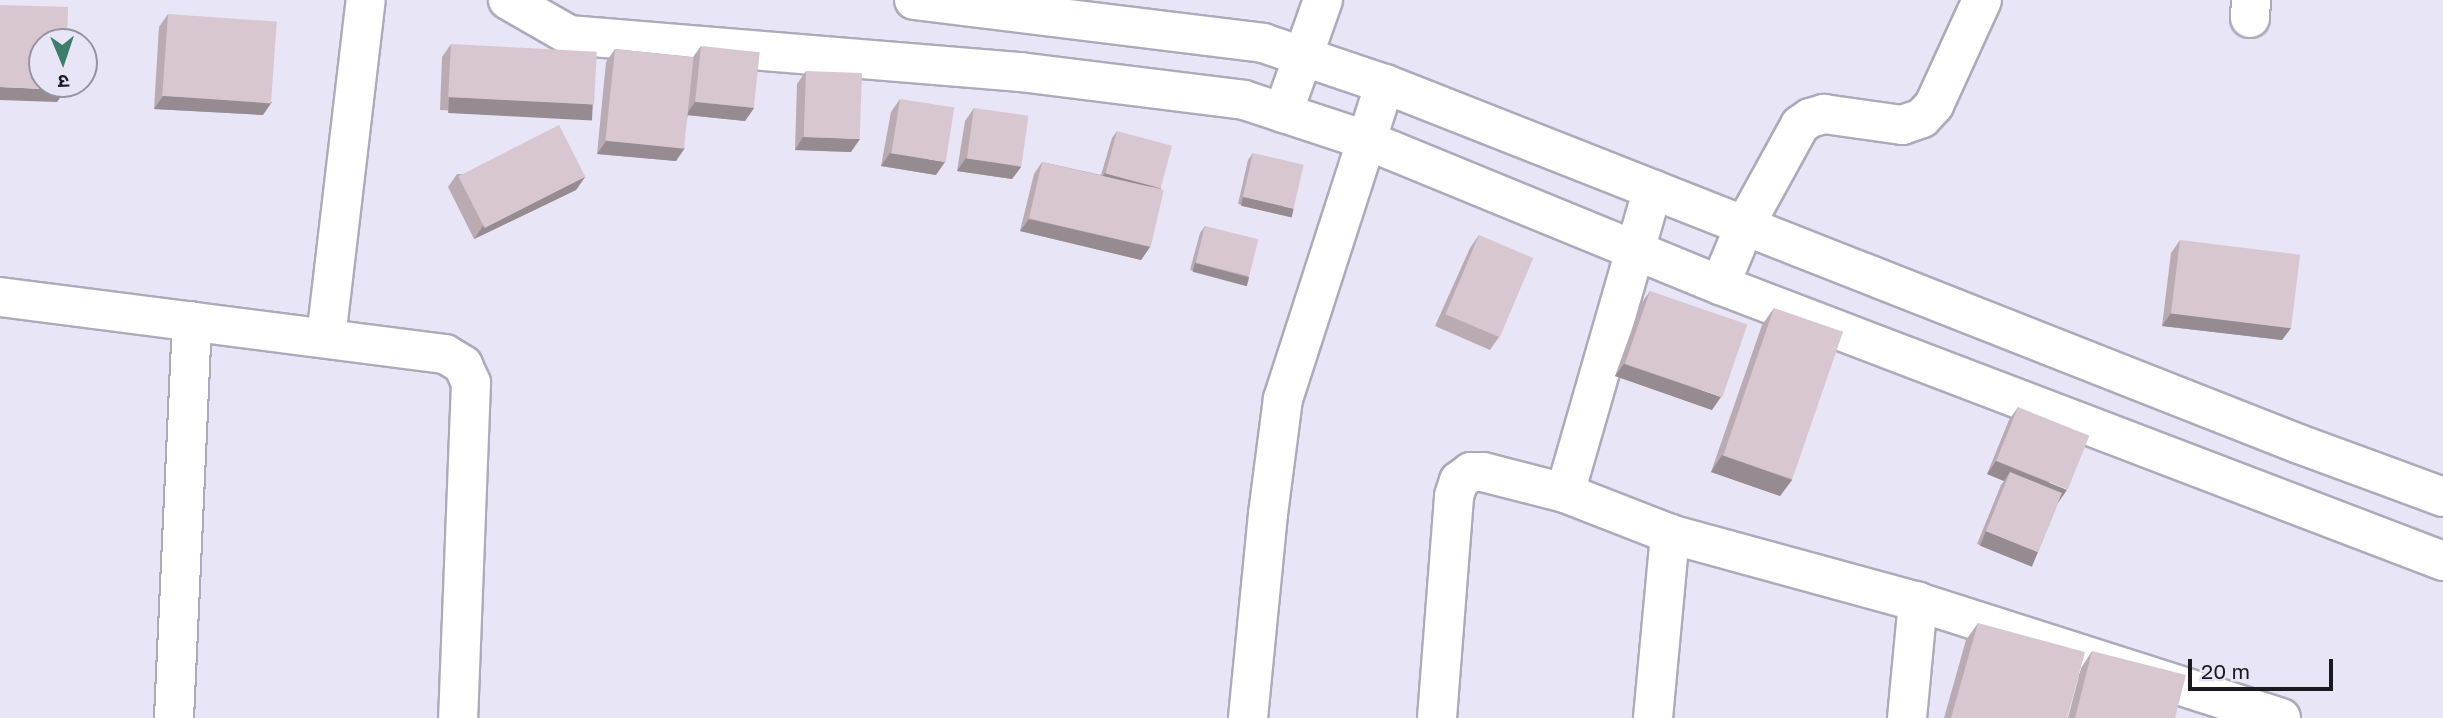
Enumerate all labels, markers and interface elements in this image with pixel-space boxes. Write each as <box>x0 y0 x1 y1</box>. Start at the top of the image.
north arrow <box>28 28 98 98</box>
text: उ <box>58 71 70 94</box>
scale bar <box>2191 644 2336 688</box>
text: 20 m <box>2201 658 2250 684</box>

